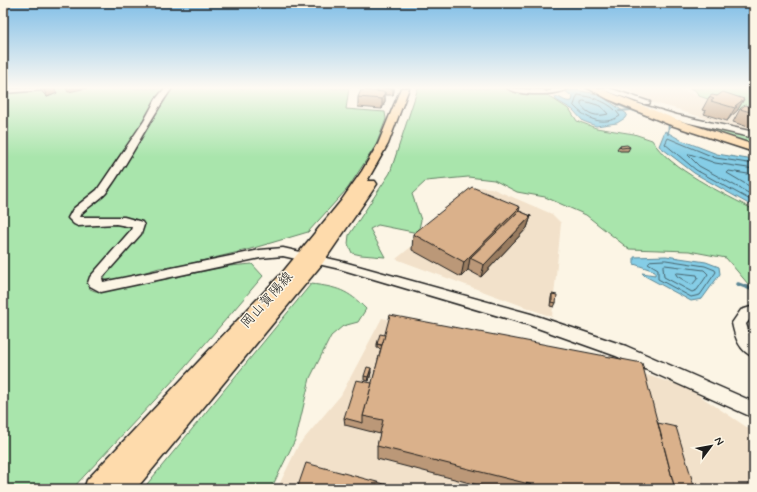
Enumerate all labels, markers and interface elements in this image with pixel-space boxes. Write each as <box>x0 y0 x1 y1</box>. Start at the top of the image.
street label: 岡山賀陽線 <box>237 268 297 332</box>
north arrow <box>691 426 731 466</box>
text: N <box>711 434 727 448</box>

